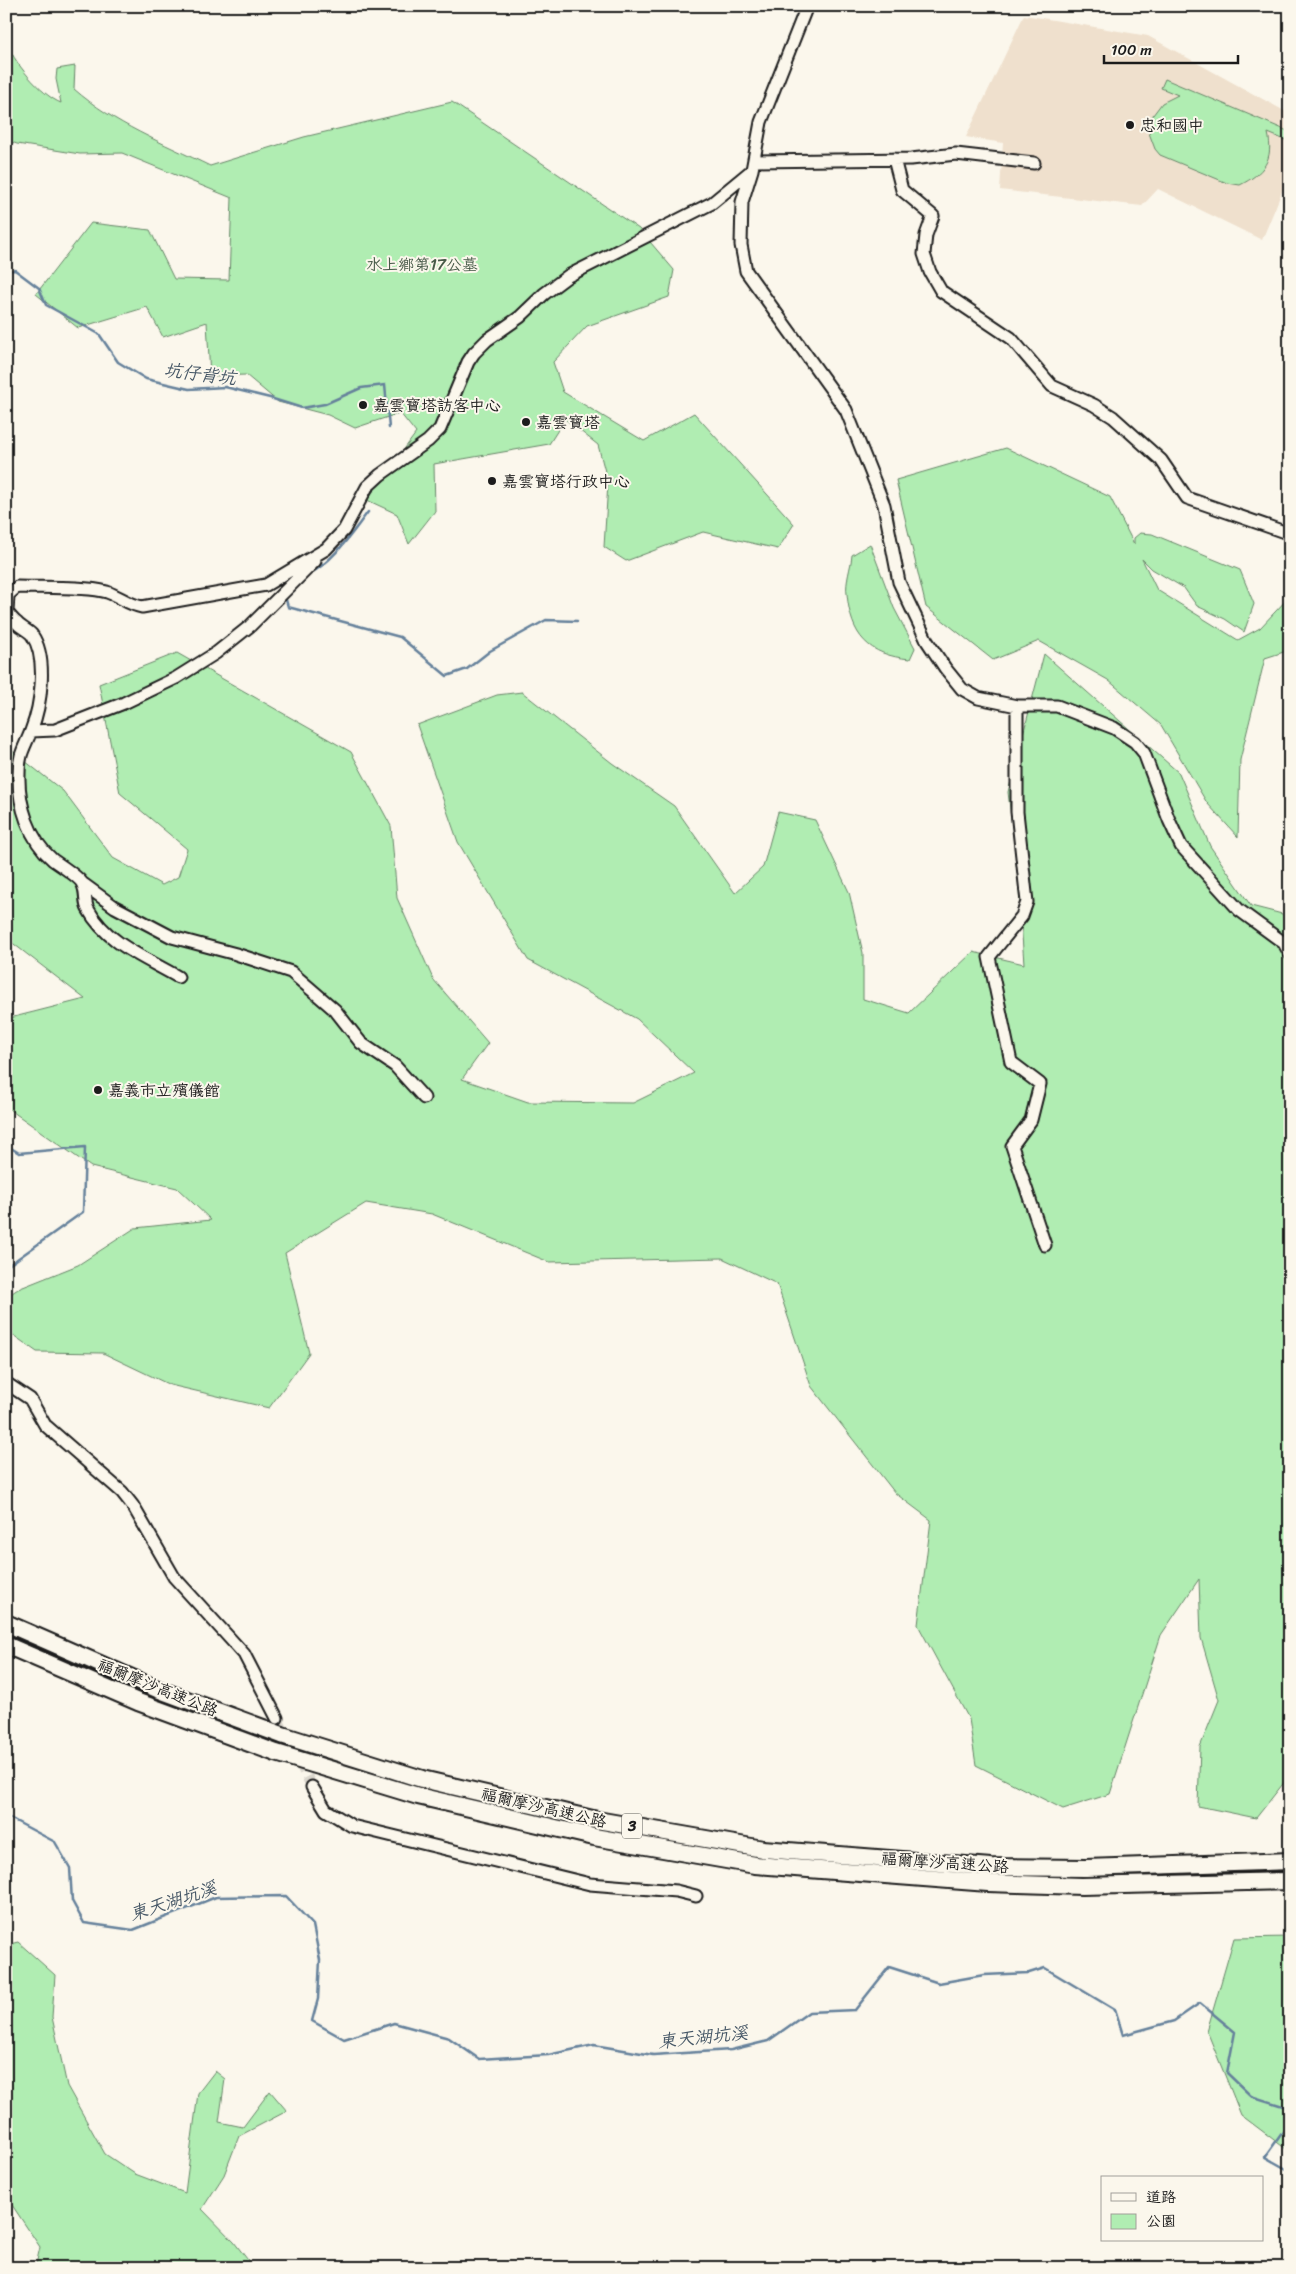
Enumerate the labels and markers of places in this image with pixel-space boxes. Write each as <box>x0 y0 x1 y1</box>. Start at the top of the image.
place label: 忠和國中 <box>1140 111 1204 140</box>
marker: 忠和國中 <box>1124 119 1136 131</box>
place label: 嘉雲寶塔訪客中心 <box>373 391 501 420</box>
marker: 嘉雲寶塔訪客中心 <box>357 399 369 411</box>
place label: 嘉雲寶塔 <box>536 408 600 437</box>
marker: 嘉雲寶塔 <box>520 416 532 428</box>
place label: 嘉雲寶塔行政中心 <box>502 467 630 496</box>
marker: 嘉雲寶塔行政中心 <box>486 475 498 487</box>
place label: 嘉義市立殯儀館 <box>108 1076 220 1105</box>
marker: 嘉義市立殯儀館 <box>92 1084 104 1096</box>

